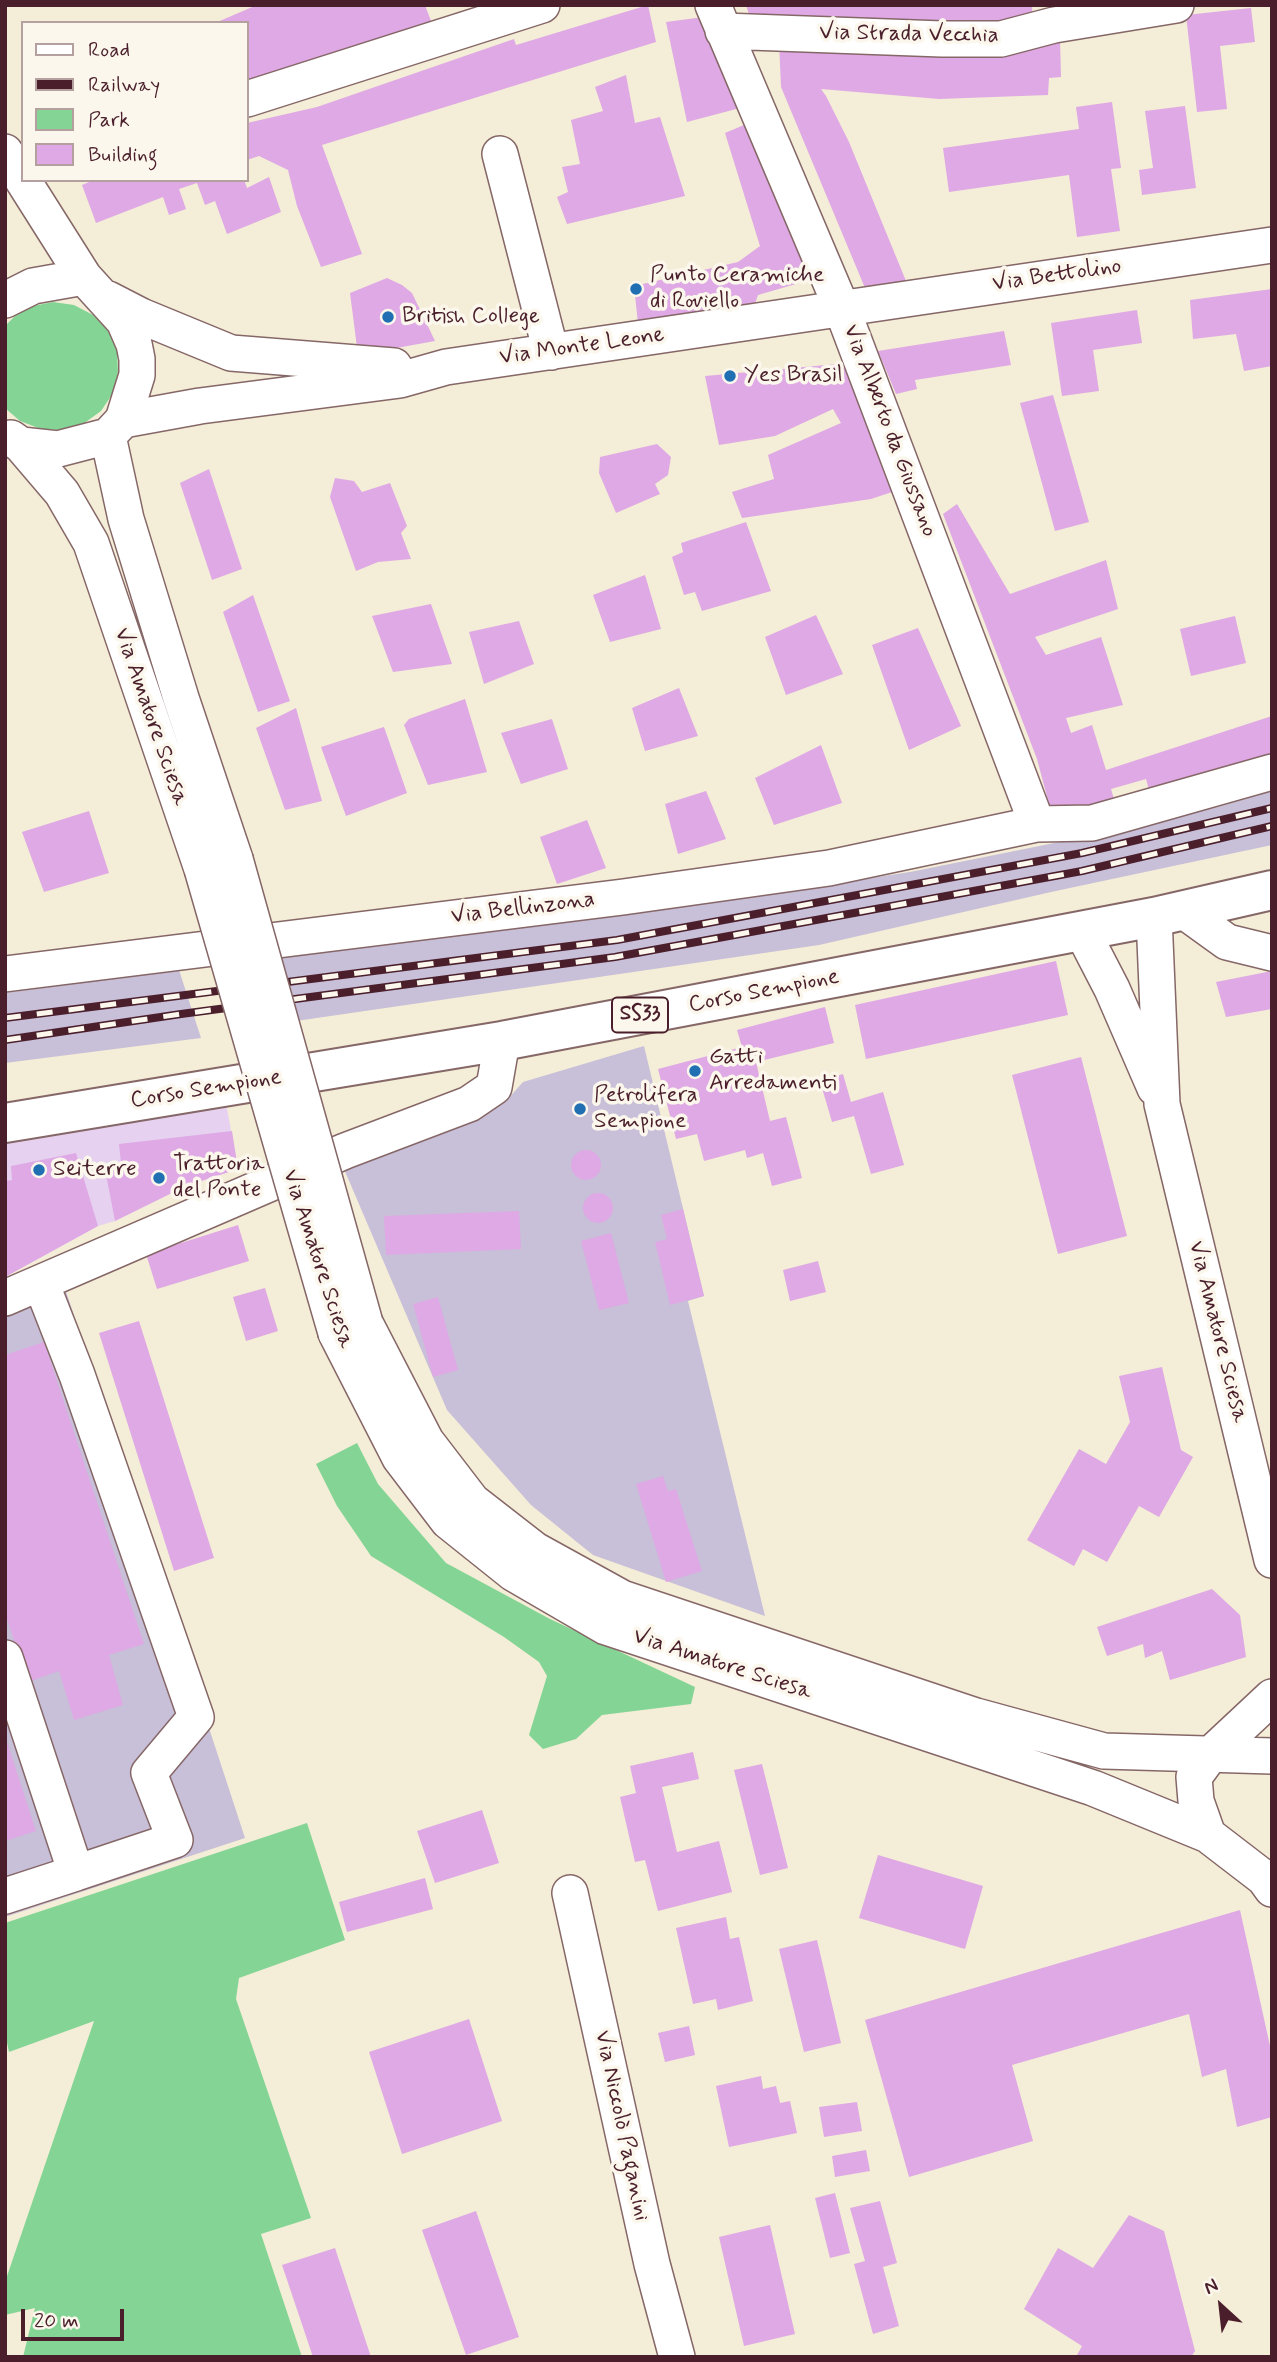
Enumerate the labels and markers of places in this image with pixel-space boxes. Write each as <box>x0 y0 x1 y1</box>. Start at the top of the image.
place label: Punto Ceramiche di Roviello <box>650 262 824 316</box>
marker: Punto Ceramiche di Roviello <box>628 281 644 297</box>
place label: British College <box>402 303 540 331</box>
marker: British College <box>380 309 396 325</box>
place label: Yes Brasil <box>744 362 843 390</box>
marker: Yes Brasil <box>722 368 738 384</box>
place label: Gatti Arredamenti <box>709 1044 837 1098</box>
marker: Gatti Arredamenti <box>687 1063 703 1079</box>
place label: Petrolifera Sempione <box>594 1082 698 1136</box>
marker: Petrolifera Sempione <box>572 1101 588 1117</box>
place label: Trattoria del Ponte <box>173 1151 265 1205</box>
place label: Seiterre <box>53 1156 137 1184</box>
marker: Seiterre <box>31 1162 47 1178</box>
marker: Trattoria del Ponte <box>151 1170 167 1186</box>

